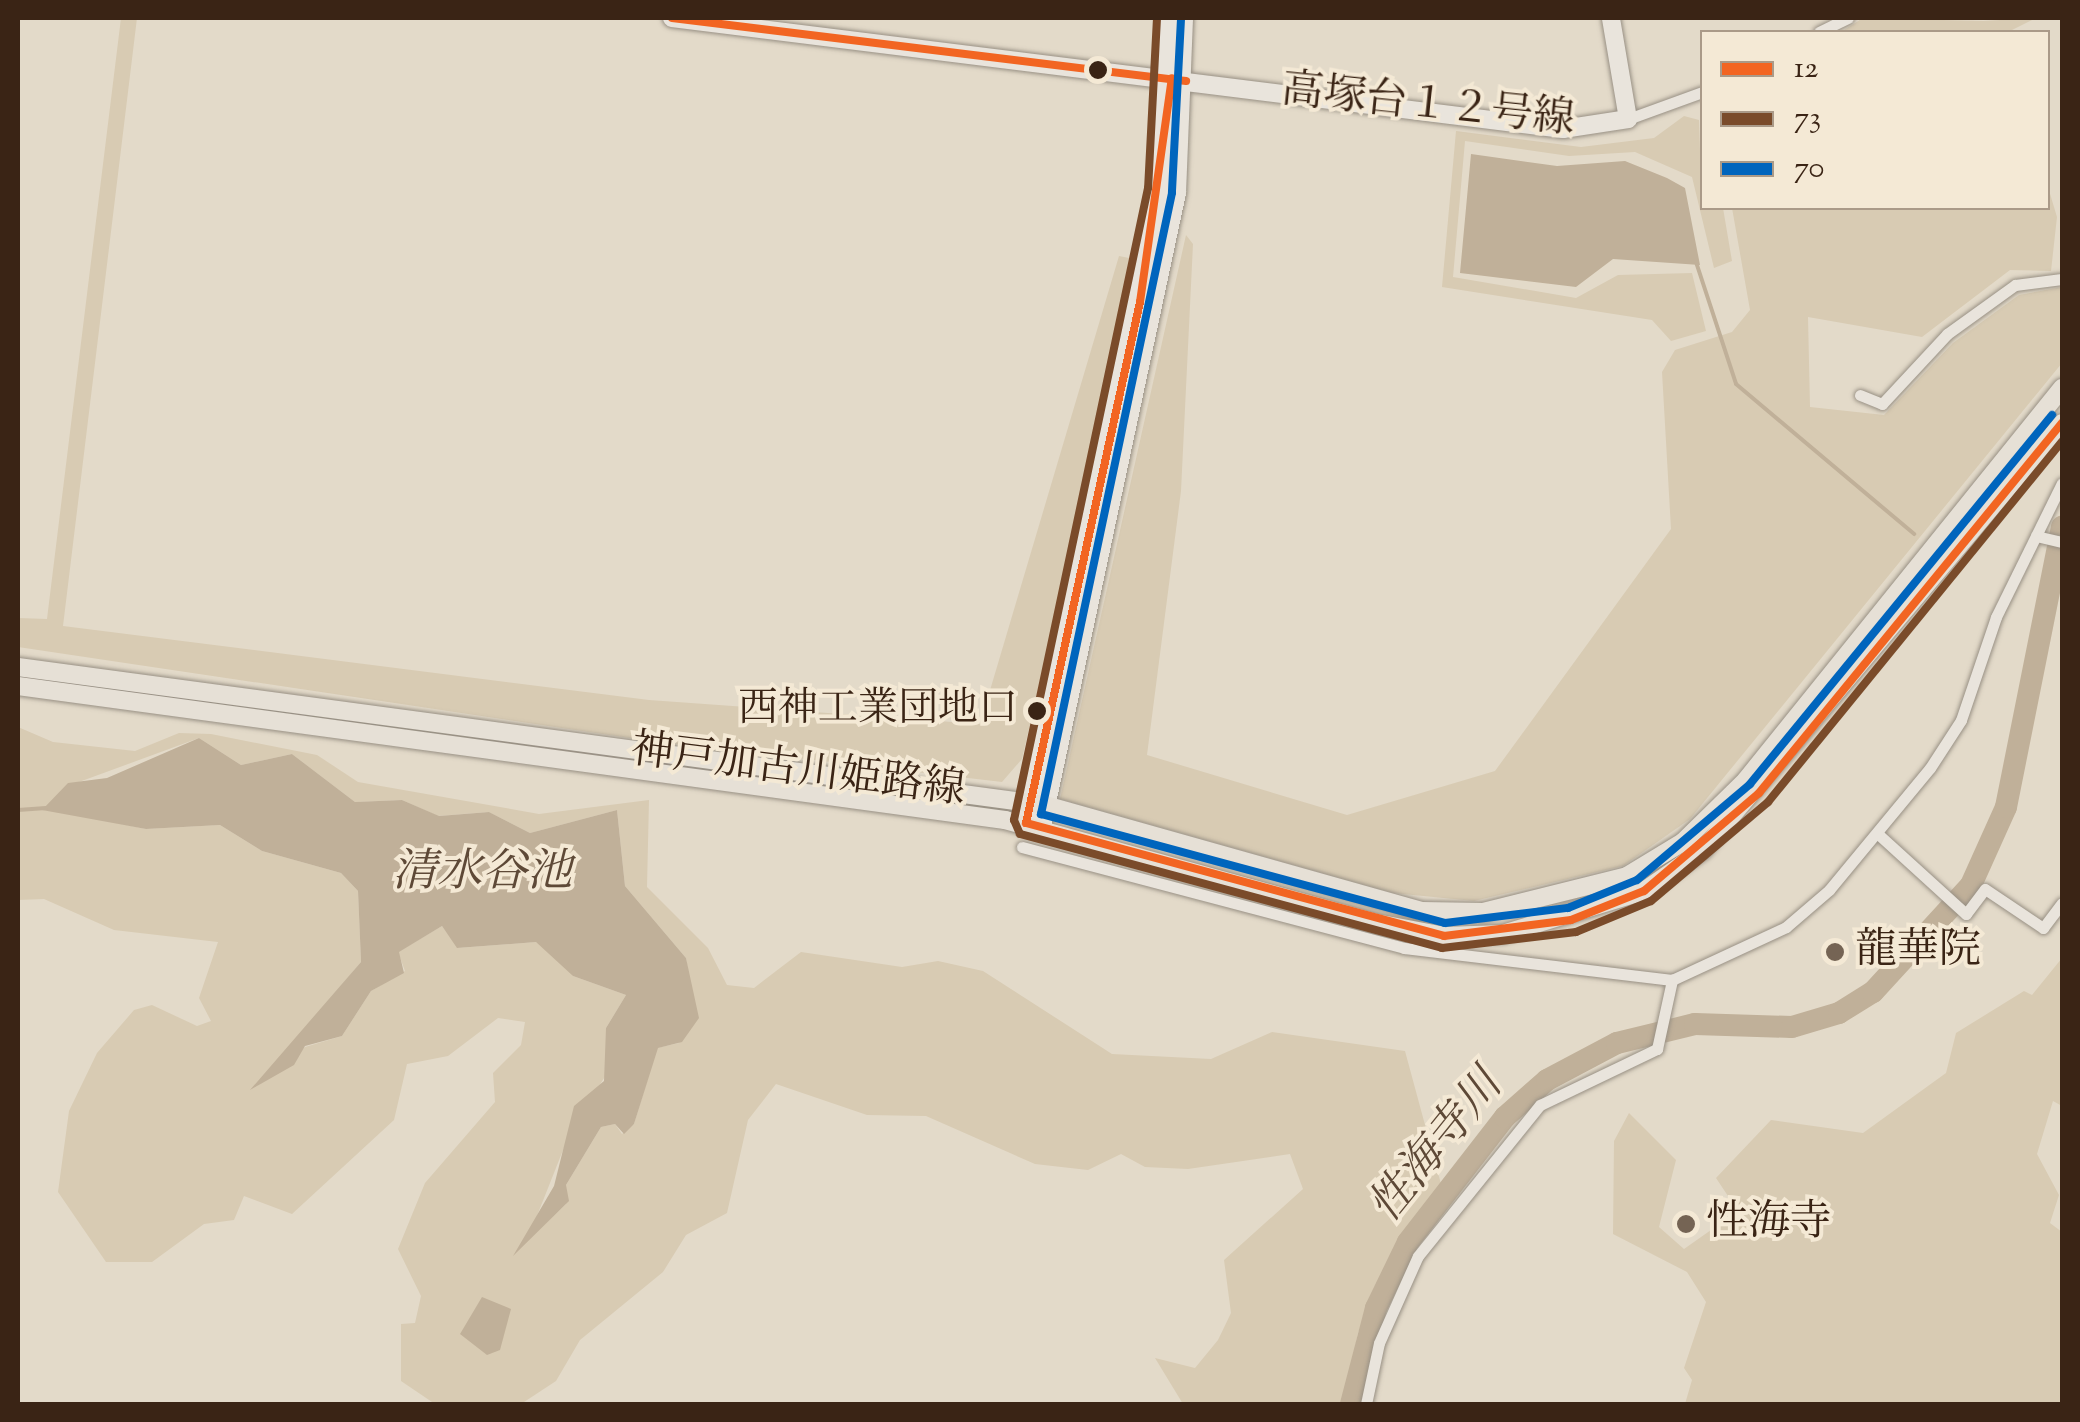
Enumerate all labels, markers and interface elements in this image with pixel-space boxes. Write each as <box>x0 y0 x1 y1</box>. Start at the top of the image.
legend <box>1700 30 2050 210</box>
text: 12 <box>1794 48 1818 91</box>
unlabelled marker <box>1088 60 1108 80</box>
street label: 高塚台１２号線 <box>1279 67 1577 147</box>
text: 73 <box>1794 98 1821 141</box>
text: 70 <box>1794 148 1824 191</box>
place label: 西神工業団地口 <box>738 687 1018 735</box>
marker: 西神工業団地口 <box>1027 701 1047 721</box>
street label: 神戸加古川姫路線 <box>628 727 968 817</box>
water label: 清水谷池 <box>392 848 572 902</box>
place label: 龍華院 <box>1855 927 1981 977</box>
marker: 龍華院 <box>1824 941 1846 963</box>
water label: 性海寺川 <box>1360 1061 1516 1235</box>
place label: 性海寺 <box>1706 1199 1832 1249</box>
marker: 性海寺 <box>1675 1213 1697 1235</box>

